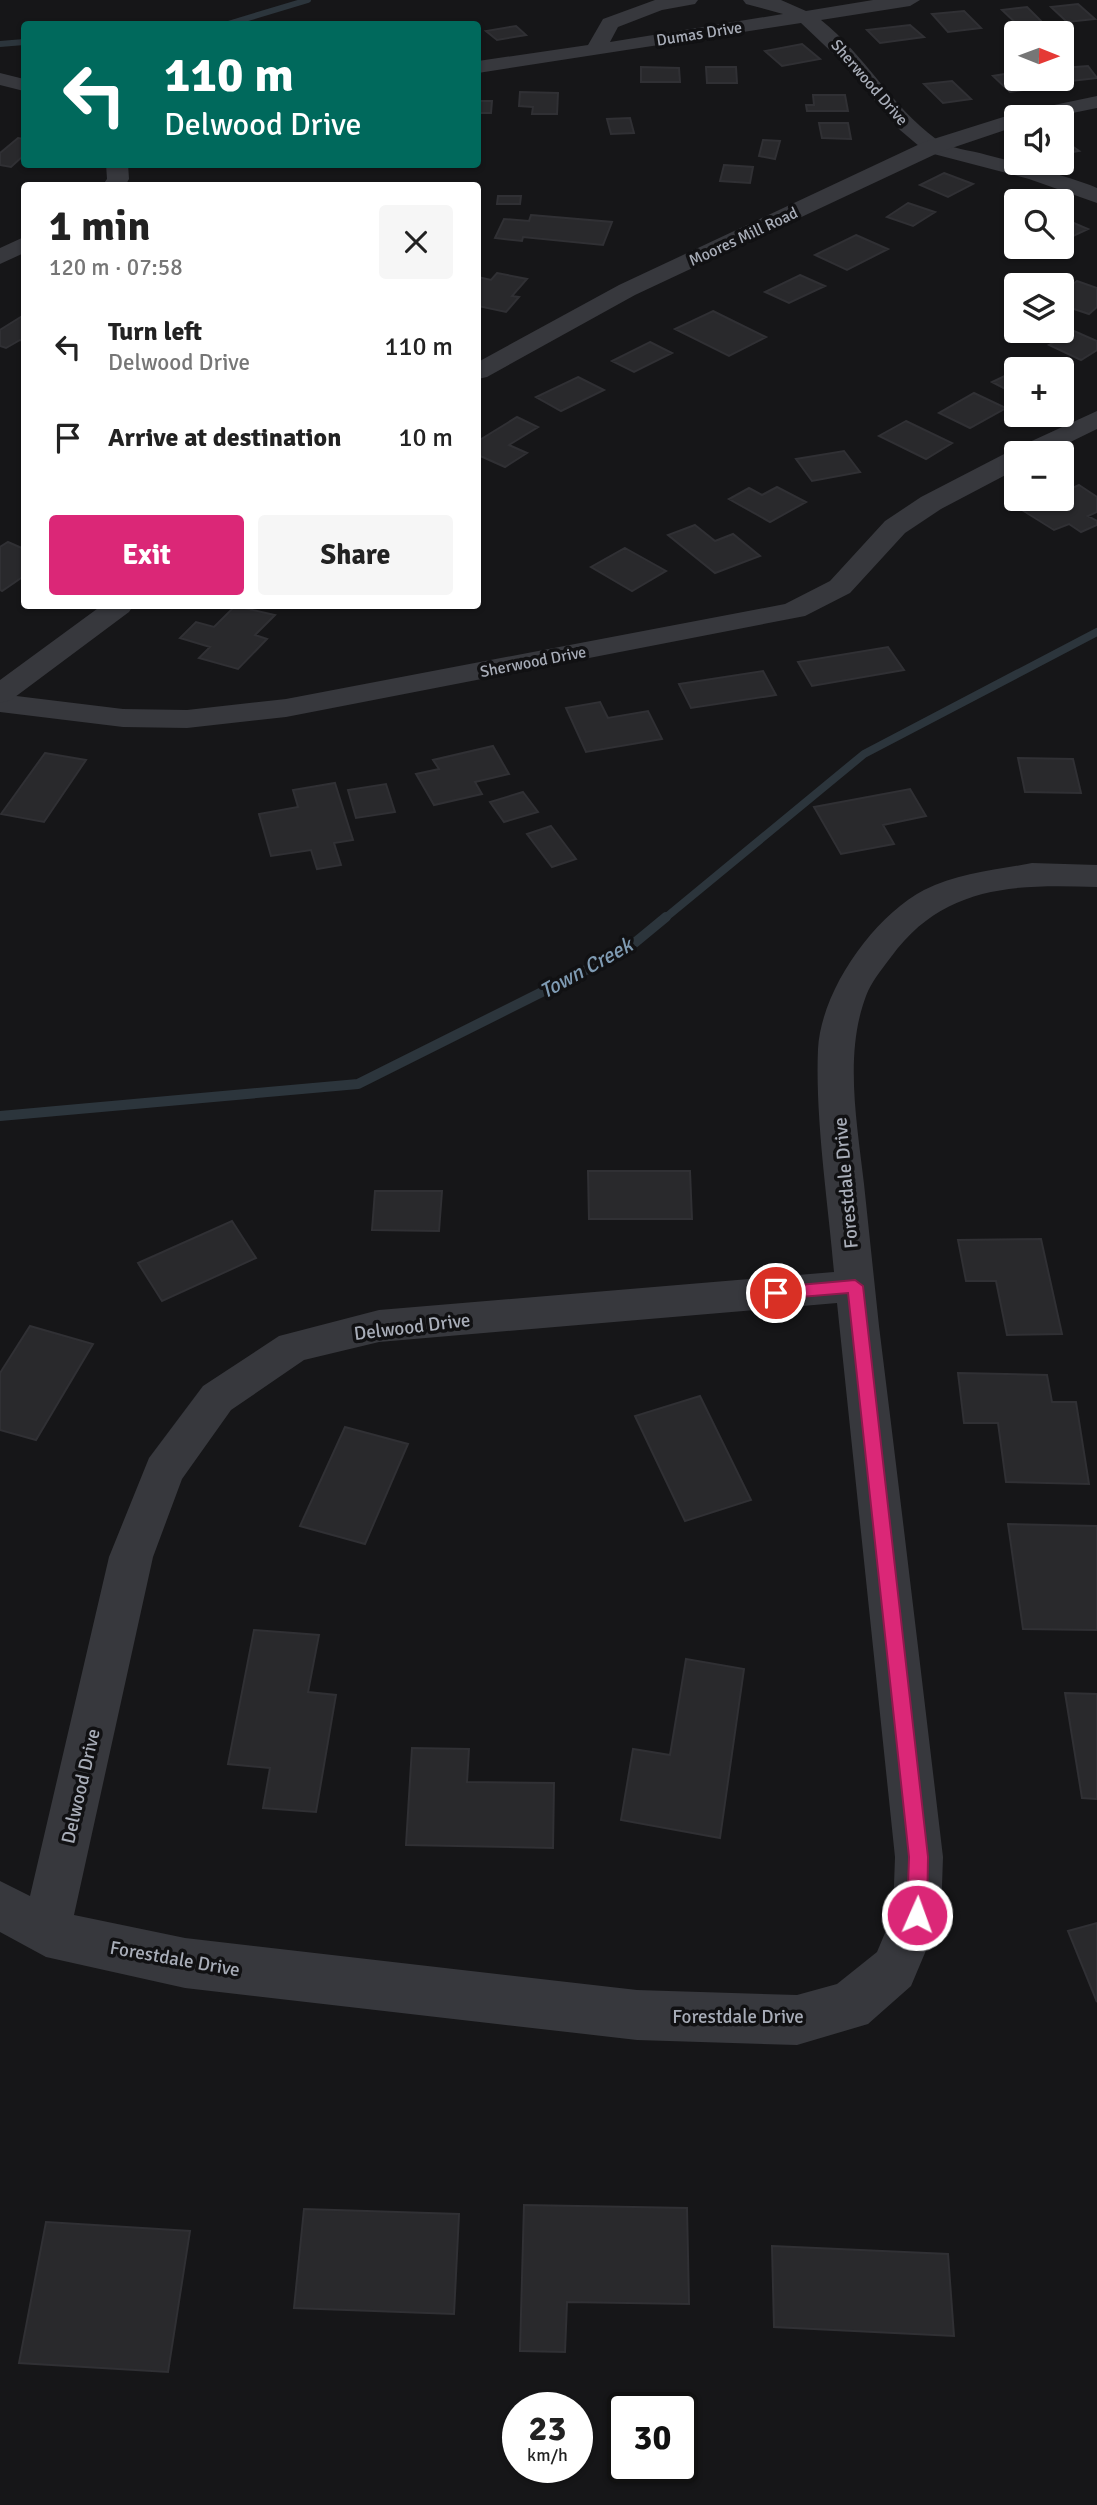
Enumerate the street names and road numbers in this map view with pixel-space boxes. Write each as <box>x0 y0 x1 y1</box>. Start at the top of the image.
street label: Dumas Drive <box>655 17 743 51</box>
street label: Sherwood Drive <box>826 35 912 130</box>
street label: Moores Mill Road <box>686 203 801 271</box>
street label: Sherwood Drive <box>478 642 588 682</box>
street label: Forestdale Drive <box>828 1116 864 1249</box>
street label: Delwood Drive <box>352 1308 472 1346</box>
street label: Delwood Drive <box>56 1726 106 1846</box>
street label: Forestdale Drive <box>108 1936 242 1982</box>
street label: Forestdale Drive <box>672 2005 804 2029</box>

